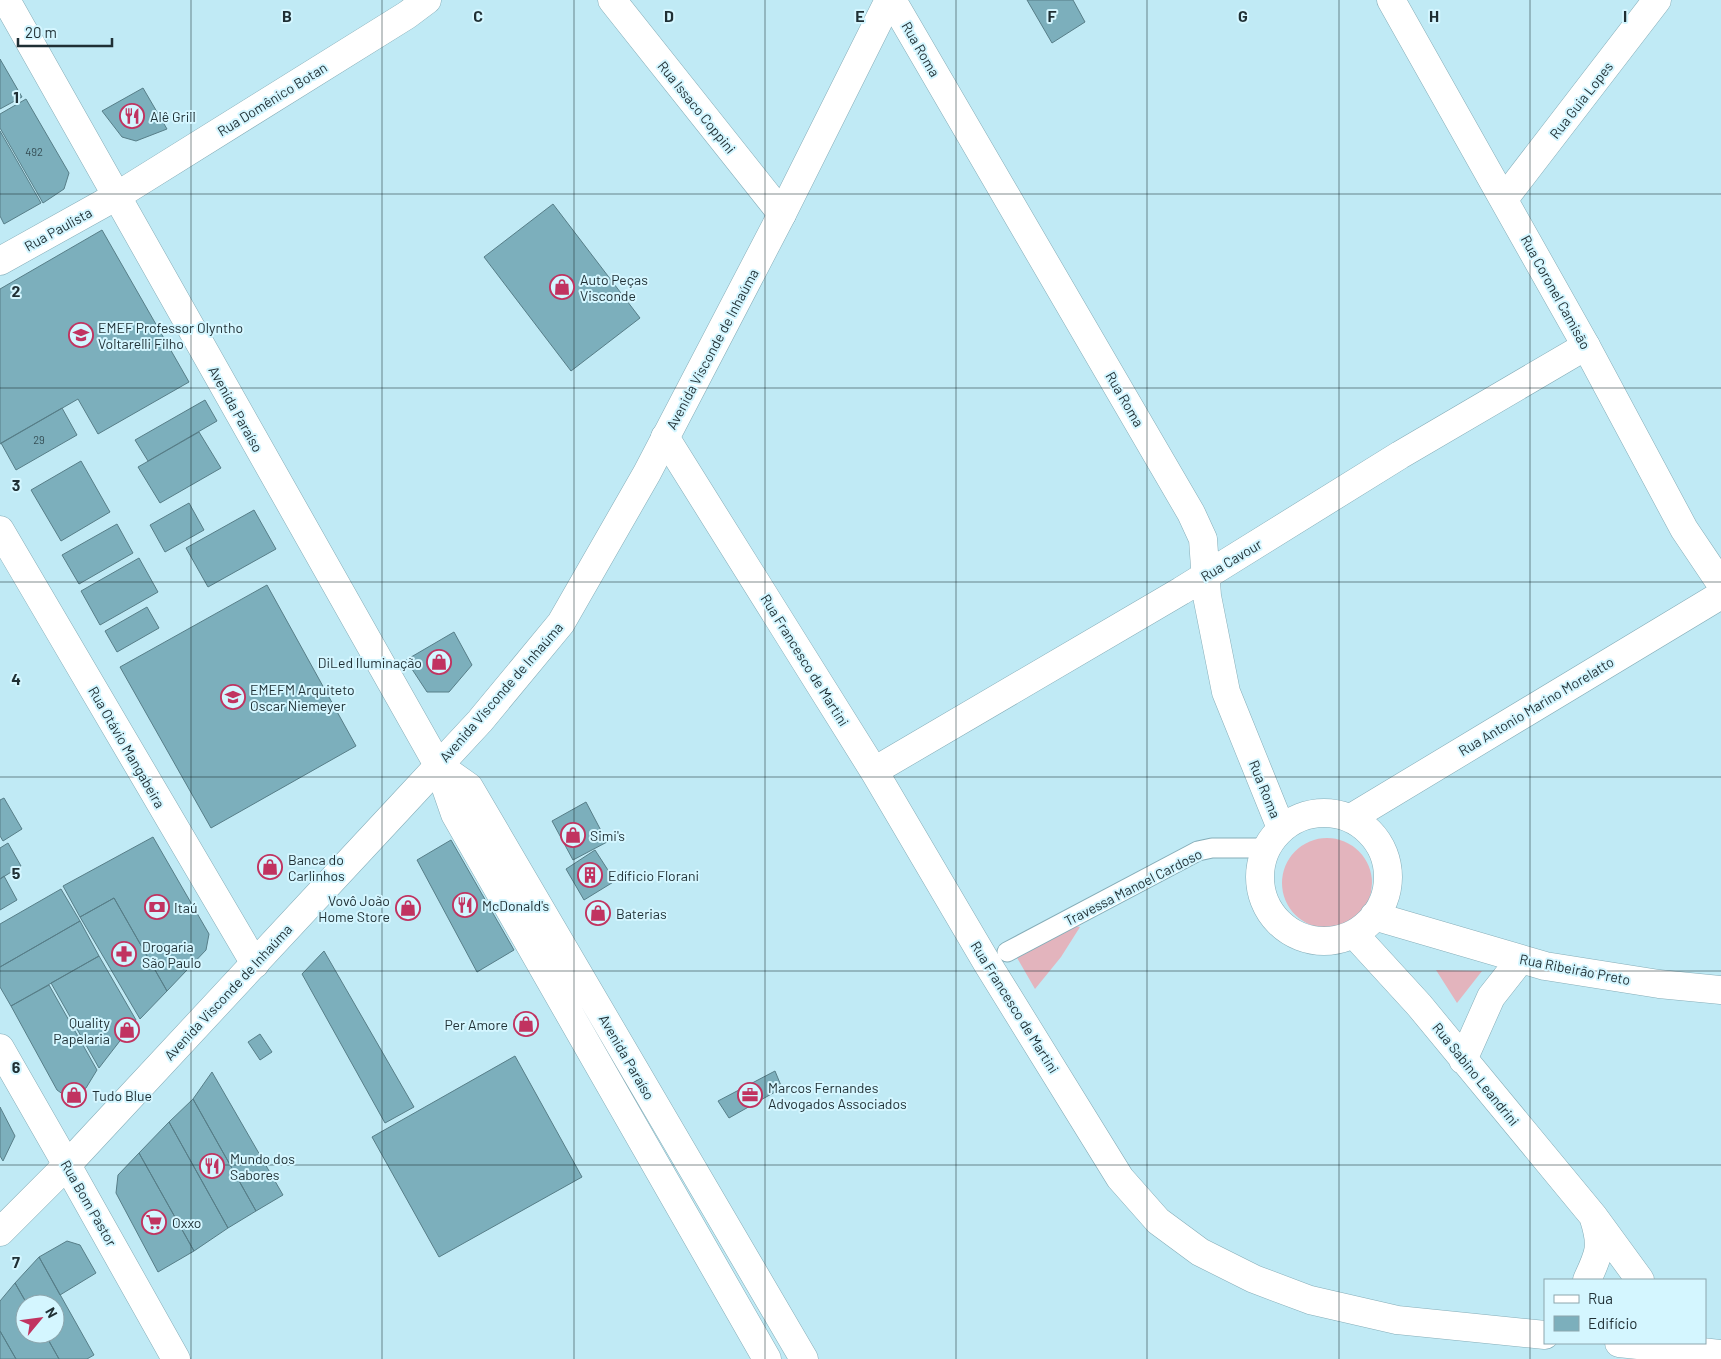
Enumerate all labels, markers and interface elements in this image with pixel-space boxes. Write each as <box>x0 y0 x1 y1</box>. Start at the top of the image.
text: B <box>282 6 292 25</box>
text: C <box>473 6 483 25</box>
text: D <box>664 6 674 25</box>
text: E <box>855 6 865 25</box>
text: F <box>1048 6 1057 25</box>
text: G <box>1238 6 1248 25</box>
text: H <box>1429 6 1439 25</box>
text: I <box>1623 6 1627 25</box>
scale bar <box>18 15 111 47</box>
street label: Rua Roma <box>898 18 944 80</box>
text: 20 m <box>25 23 57 41</box>
street label: Rua Issaco Coppini <box>655 57 739 157</box>
street label: Rua Domênico Botan <box>214 58 330 140</box>
street label: Rua Guia Lopes <box>1546 58 1616 142</box>
text: 1 <box>13 87 19 106</box>
restaurant icon: Alê Grill <box>119 103 145 129</box>
place label: Alê Grill <box>150 108 196 125</box>
house number: 492 <box>25 145 43 158</box>
street label: Rua Paulista <box>21 203 95 255</box>
street label: Rua Coronel Camisão <box>1518 232 1594 352</box>
street label: Avenida Visconde de Inhaúma <box>662 266 762 432</box>
place label: Auto Peças Visconde <box>580 271 648 304</box>
shop icon: Auto Peças Visconde <box>549 274 575 300</box>
text: 2 <box>12 281 21 300</box>
place label: EMEF Professor Olyntho Voltarelli Filho <box>98 319 243 352</box>
school or university icon: EMEF Professor Olyntho Voltarelli Filho <box>68 322 94 348</box>
street label: Avenida Paraíso <box>205 363 267 455</box>
street label: Rua Roma <box>1102 368 1148 430</box>
house number: 29 <box>33 433 45 446</box>
text: 3 <box>12 475 20 494</box>
street label: Rua Cavour <box>1197 535 1265 585</box>
street label: Rua Francesco de Martini <box>757 591 853 729</box>
street label: Avenida Visconde de Inhaúma <box>436 619 566 765</box>
shop icon: DiLed Iluminação <box>426 649 452 675</box>
street label: Rua Antonio Marino Morelatto <box>1455 653 1617 759</box>
place label: DiLed Iluminação <box>318 654 422 671</box>
text: 4 <box>11 669 21 688</box>
place label: EMEFM Arquiteto Oscar Niemeyer <box>250 681 355 714</box>
street label: Rua Otávio Mangabeira <box>85 683 169 811</box>
school or university icon: EMEFM Arquiteto Oscar Niemeyer <box>220 684 246 710</box>
street label: Rua Roma <box>1246 758 1284 820</box>
shop icon: Simi's <box>560 822 586 848</box>
place label: Simi's <box>590 827 625 844</box>
street label: Travessa Manoel Cardoso <box>1061 845 1205 929</box>
place label: Banca do Carlinhos <box>288 851 345 884</box>
shop icon: Banca do Carlinhos <box>257 854 283 880</box>
building icon: Edíficio Florani <box>577 862 603 888</box>
text: 5 <box>12 863 21 882</box>
place label: Edíficio Florani <box>608 867 699 884</box>
place label: Vovô João Home Store <box>318 892 390 925</box>
restaurant icon: McDonald's <box>452 892 478 918</box>
bank icon: Itaú <box>144 894 170 920</box>
shop icon: Vovô João Home Store <box>395 895 421 921</box>
place label: McDonald's <box>482 897 550 914</box>
place label: Itaú <box>174 899 197 916</box>
shop icon: Baterias <box>585 900 611 926</box>
place label: Baterias <box>616 905 667 922</box>
street label: Avenida Visconde de Inhaúma <box>161 921 295 1063</box>
place label: Drogaria São Paulo <box>142 938 201 971</box>
street label: Rua Francesco de Martini <box>967 938 1063 1076</box>
pharmacy icon: Drogaria São Paulo <box>111 941 137 967</box>
street label: Rua Ribeirão Preto <box>1518 950 1632 988</box>
shop icon: Per Amore <box>513 1011 539 1037</box>
street label: Avenida Paraíso <box>596 1011 658 1103</box>
place label: Quality Papelaria <box>53 1014 111 1047</box>
place label: Per Amore <box>445 1016 508 1033</box>
shop icon: Quality Papelaria <box>114 1017 140 1043</box>
street label: Rua Sabino Leandrini <box>1429 1019 1523 1129</box>
text: 6 <box>12 1057 21 1076</box>
place label: Marcos Fernandes Advogados Associados <box>768 1079 907 1112</box>
shop icon: Tudo Blue <box>61 1082 87 1108</box>
office icon: Marcos Fernandes Advogados Associados <box>737 1082 763 1108</box>
place label: Tudo Blue <box>92 1087 152 1104</box>
place label: Mundo dos Sabores <box>230 1150 295 1183</box>
restaurant icon: Mundo dos Sabores <box>199 1153 225 1179</box>
street label: Rua Bom Pastor <box>58 1157 120 1249</box>
supermarket icon: Oxxo <box>141 1209 167 1235</box>
place label: Oxxo <box>172 1214 201 1231</box>
text: 7 <box>12 1252 20 1271</box>
legend <box>1544 1279 1706 1344</box>
text: Rua <box>1588 1289 1613 1307</box>
north arrow <box>15 1294 65 1344</box>
text: N <box>42 1304 61 1321</box>
text: Edifício <box>1588 1314 1637 1332</box>

